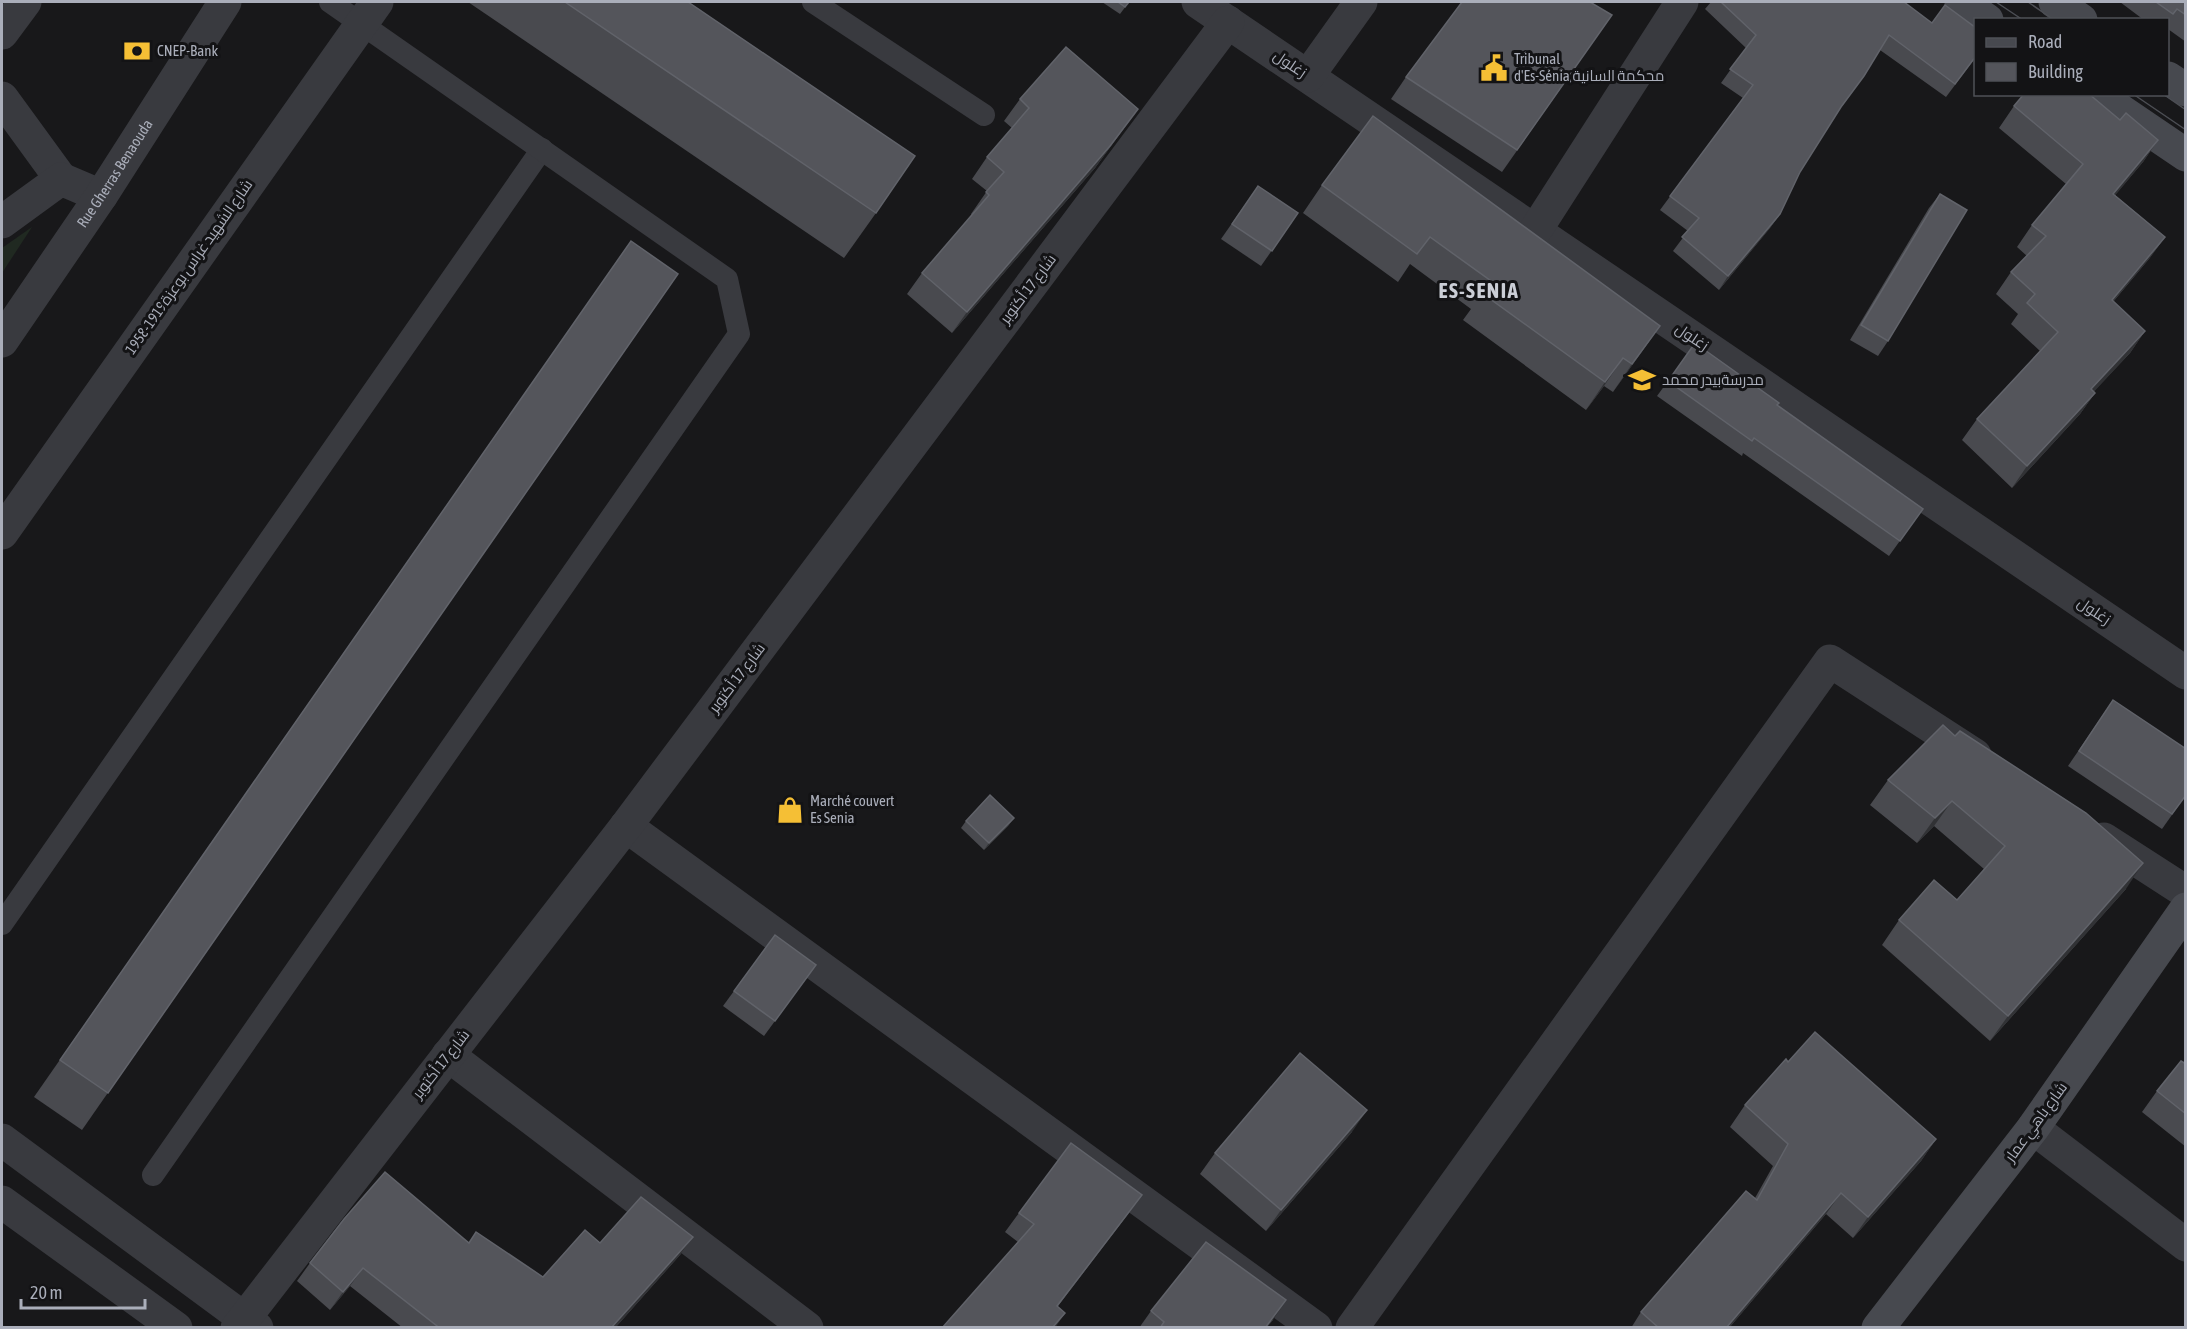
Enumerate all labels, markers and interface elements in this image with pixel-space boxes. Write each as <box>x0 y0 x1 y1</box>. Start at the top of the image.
legend <box>1974 18 2169 96</box>
text: Road <box>2028 31 2062 52</box>
bank icon: CNEP-Bank <box>122 36 152 66</box>
place label: CNEP-Bank <box>157 42 218 59</box>
street label: زغلول <box>1270 46 1310 82</box>
place label: Tribunal d'Es-Sénia;محكمة السانية <box>1514 50 1664 84</box>
public building icon: Tribunal d'Es-Sénia;محكمة السانية <box>1479 53 1509 83</box>
text: Building <box>2028 61 2083 82</box>
street label: Rue Gherras Benaouda <box>73 116 156 230</box>
street label: شارع الشهيد غراس بوعزة1919-1958 <box>122 176 258 359</box>
street label: شارع 17 أكتوبر <box>995 250 1062 329</box>
district label: ES-SENIA <box>1439 278 1519 302</box>
street label: زغلول <box>1672 319 1712 355</box>
school or university icon: مدرسةبيدر محمد <box>1627 365 1657 395</box>
place label: مدرسةبيدر محمد <box>1662 371 1764 389</box>
street label: زغلول <box>2074 593 2114 629</box>
street label: شارع 17 أكتوبر <box>704 639 771 718</box>
place label: Marché couvert Es Senia <box>810 792 894 826</box>
shop icon: Marché couvert Es Senia <box>775 795 805 825</box>
street label: شارع 17 أكتوبر <box>407 1025 475 1104</box>
street label: شارع باهي عمار <box>2000 1079 2073 1168</box>
scale bar <box>21 1272 146 1310</box>
text: 20 m <box>30 1282 62 1303</box>

